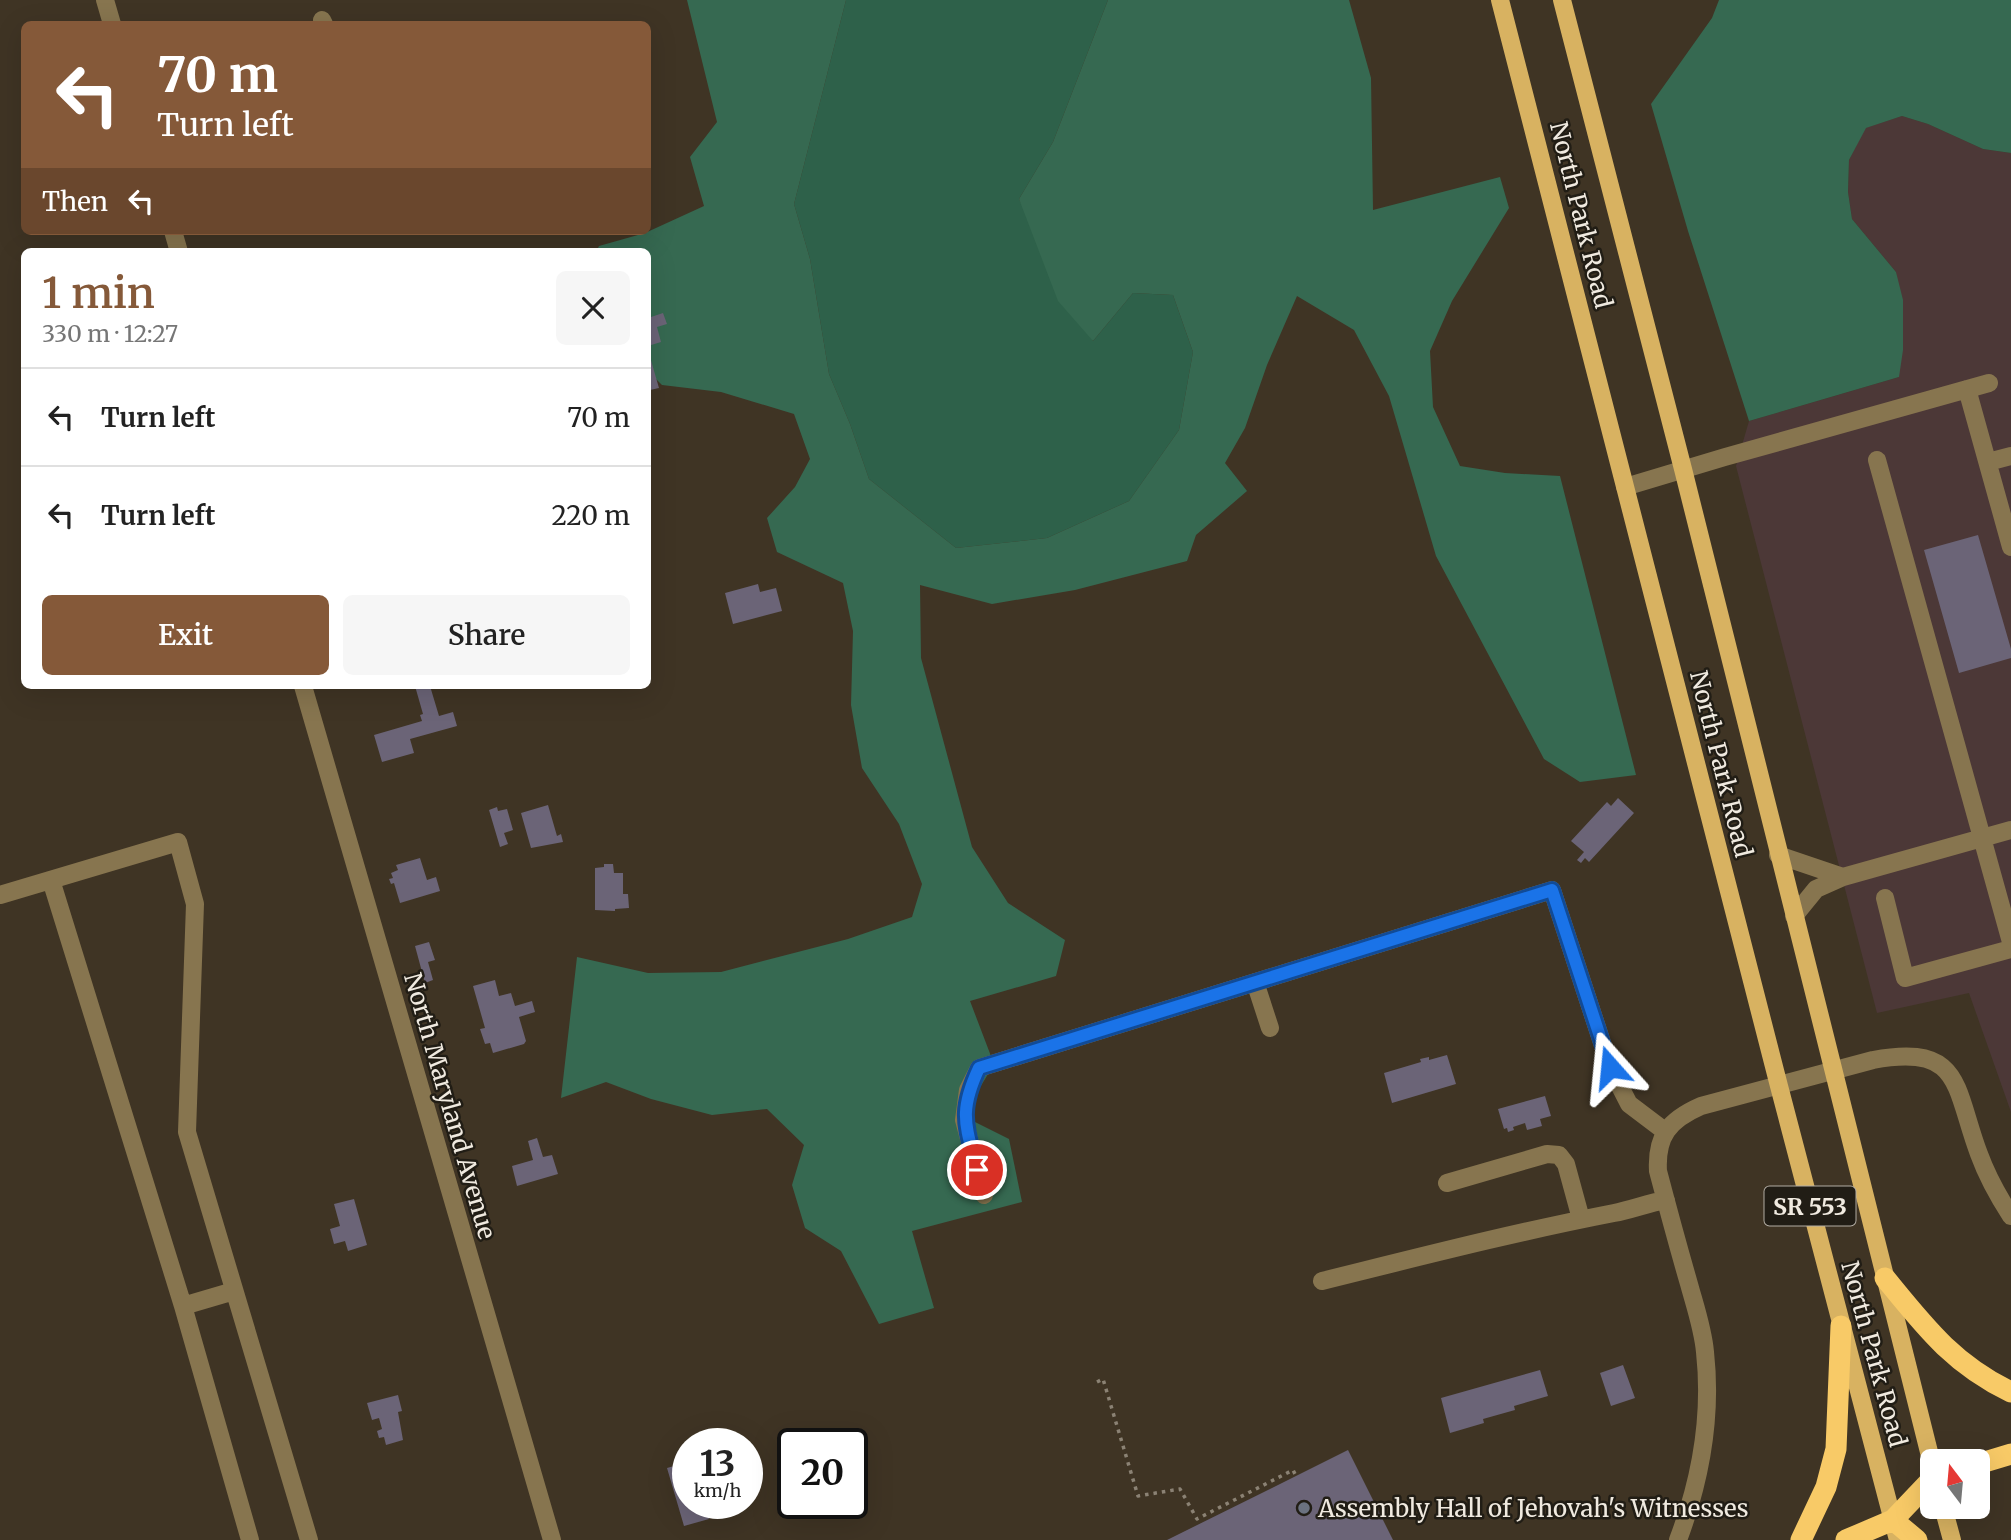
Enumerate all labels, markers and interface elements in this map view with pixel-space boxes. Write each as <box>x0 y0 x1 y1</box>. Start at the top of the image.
text: 70 m <box>157 44 278 105</box>
icon: left <box>42 49 133 140</box>
text: Turn left <box>157 105 294 145</box>
street label: North Park Road <box>1543 119 1619 311</box>
icon: left <box>122 182 160 220</box>
text: Then <box>42 185 108 218</box>
text: 1 min <box>42 267 155 319</box>
button: close <box>556 271 630 345</box>
text: 330 m · 12:27 <box>42 319 178 348</box>
icon: left <box>42 398 80 436</box>
text: Turn left <box>101 401 215 434</box>
text: 70 m <box>567 401 630 434</box>
icon: left <box>42 496 80 534</box>
text: Turn left <box>101 499 215 532</box>
text: 220 m <box>551 499 630 532</box>
button: Exit <box>42 595 329 675</box>
button: Share <box>343 595 630 675</box>
street label: North Park Road <box>1683 668 1759 860</box>
street label: North Maryland Avenue <box>397 969 503 1243</box>
position arrow <box>1573 1030 1647 1104</box>
pin <box>947 1140 1007 1200</box>
icon: arrive <box>958 1151 996 1189</box>
road number: SR 553 <box>1764 1186 1856 1226</box>
street label: North Park Road <box>1834 1258 1914 1450</box>
speed limit sign: 20 <box>777 1428 868 1519</box>
text: 13 <box>700 1442 735 1486</box>
north arrow <box>1920 1449 1990 1519</box>
map controls <box>1920 1449 1990 1519</box>
text: km/h <box>694 1479 741 1502</box>
place label: Assembly Hall of Jehovah's Witnesses <box>1317 1493 1749 1524</box>
marker: Assembly Hall of Jehovah's Witnesses <box>1296 1500 1312 1516</box>

